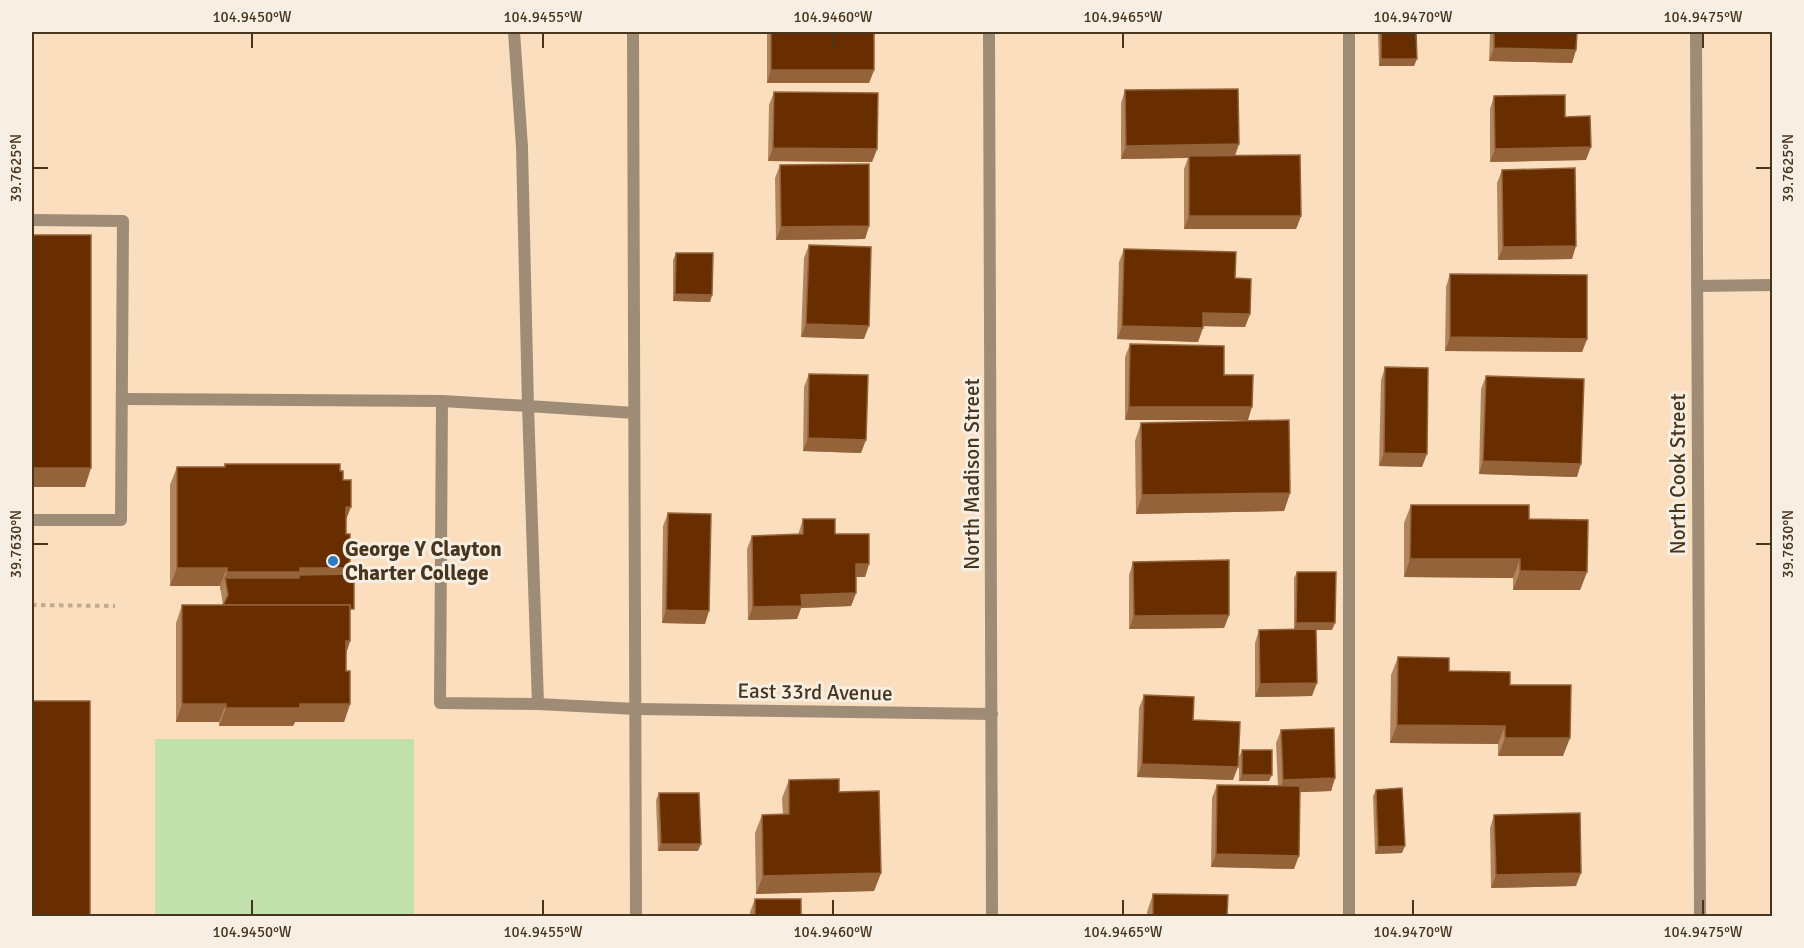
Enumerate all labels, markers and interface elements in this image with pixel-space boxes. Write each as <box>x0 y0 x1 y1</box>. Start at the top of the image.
text: 104.9450°W <box>213 8 292 26</box>
text: 104.9455°W <box>504 8 583 26</box>
text: 104.9460°W <box>794 8 873 26</box>
text: 104.9465°W <box>1084 8 1163 26</box>
text: 104.9470°W <box>1374 8 1453 26</box>
text: 104.9475°W <box>1664 8 1743 26</box>
text: 39.7625°N <box>7 134 25 202</box>
text: 39.7625°N <box>1779 134 1797 202</box>
street label: North Madison Street <box>959 378 985 570</box>
street label: North Cook Street <box>1665 394 1691 555</box>
text: 39.7630°N <box>7 510 25 578</box>
text: 39.7630°N <box>1779 510 1797 578</box>
place label: George Y Clayton Charter College <box>345 536 502 586</box>
marker: George Y Clayton Charter College <box>326 554 340 568</box>
street label: East 33rd Avenue <box>737 678 893 706</box>
text: 104.9450°W <box>213 923 292 941</box>
text: 104.9455°W <box>504 923 583 941</box>
text: 104.9460°W <box>794 923 873 941</box>
text: 104.9465°W <box>1084 923 1163 941</box>
text: 104.9470°W <box>1374 923 1453 941</box>
text: 104.9475°W <box>1664 923 1743 941</box>

